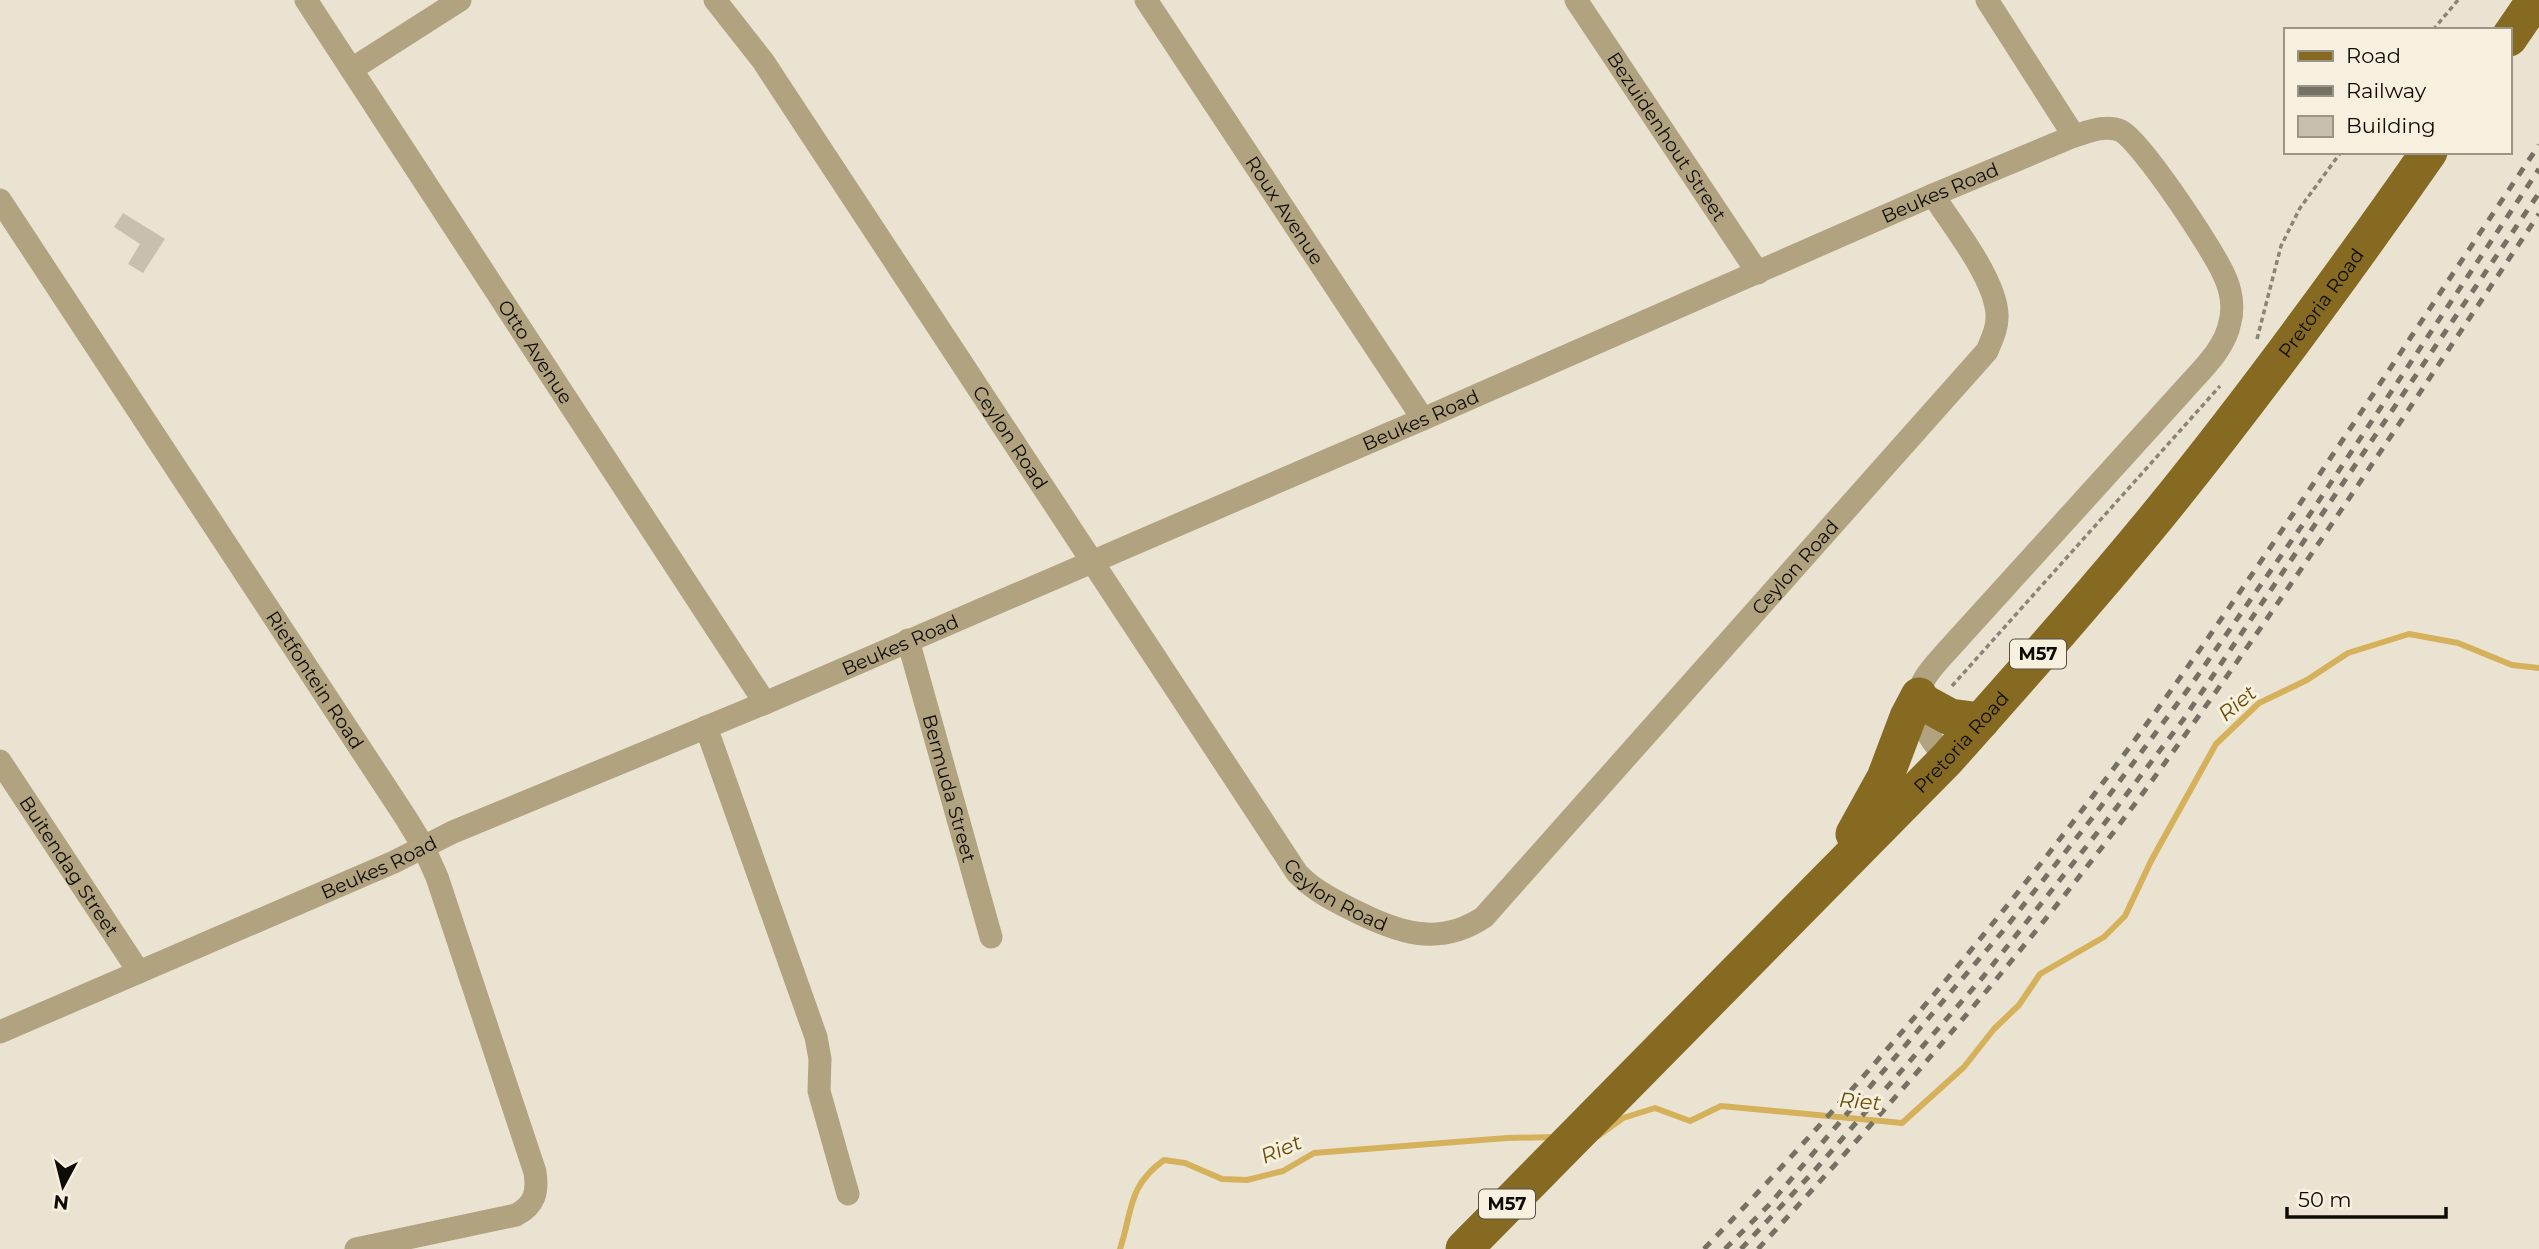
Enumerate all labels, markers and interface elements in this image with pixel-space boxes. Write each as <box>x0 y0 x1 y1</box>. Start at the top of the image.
legend <box>2284 28 2511 154</box>
text: Road <box>2346 43 2401 68</box>
street label: Bezuidenhout Street <box>1602 48 1732 226</box>
text: Railway <box>2346 78 2427 103</box>
text: Building <box>2346 113 2436 138</box>
street label: Roux Avenue <box>1241 152 1329 269</box>
street label: Beukes Road <box>1878 157 2002 228</box>
street label: Pretoria Road <box>2273 244 2369 362</box>
street label: Otto Avenue <box>493 295 578 408</box>
street label: Ceylon Road <box>968 381 1053 493</box>
street label: Beukes Road <box>1359 384 1482 455</box>
street label: Ceylon Road <box>1747 515 1843 619</box>
street label: Rietfontein Road <box>261 606 369 753</box>
street label: Beukes Road <box>838 609 962 680</box>
road number: M57 <box>2010 640 2066 668</box>
water label: Riet <box>2213 680 2261 726</box>
street label: Pretoria Road <box>1909 686 2013 798</box>
street label: Bermuda Street <box>918 712 981 865</box>
street label: Buitendag Street <box>15 792 124 941</box>
street label: Beukes Road <box>317 831 441 904</box>
street label: Ceylon Road <box>1279 854 1391 936</box>
water label: Riet <box>1838 1087 1882 1115</box>
water label: Riet <box>1257 1129 1306 1169</box>
north arrow <box>28 1151 98 1221</box>
scale bar <box>2287 1176 2446 1220</box>
text: 50 m <box>2298 1187 2352 1212</box>
text: N <box>52 1190 70 1215</box>
road number: M57 <box>1479 1190 1535 1218</box>

